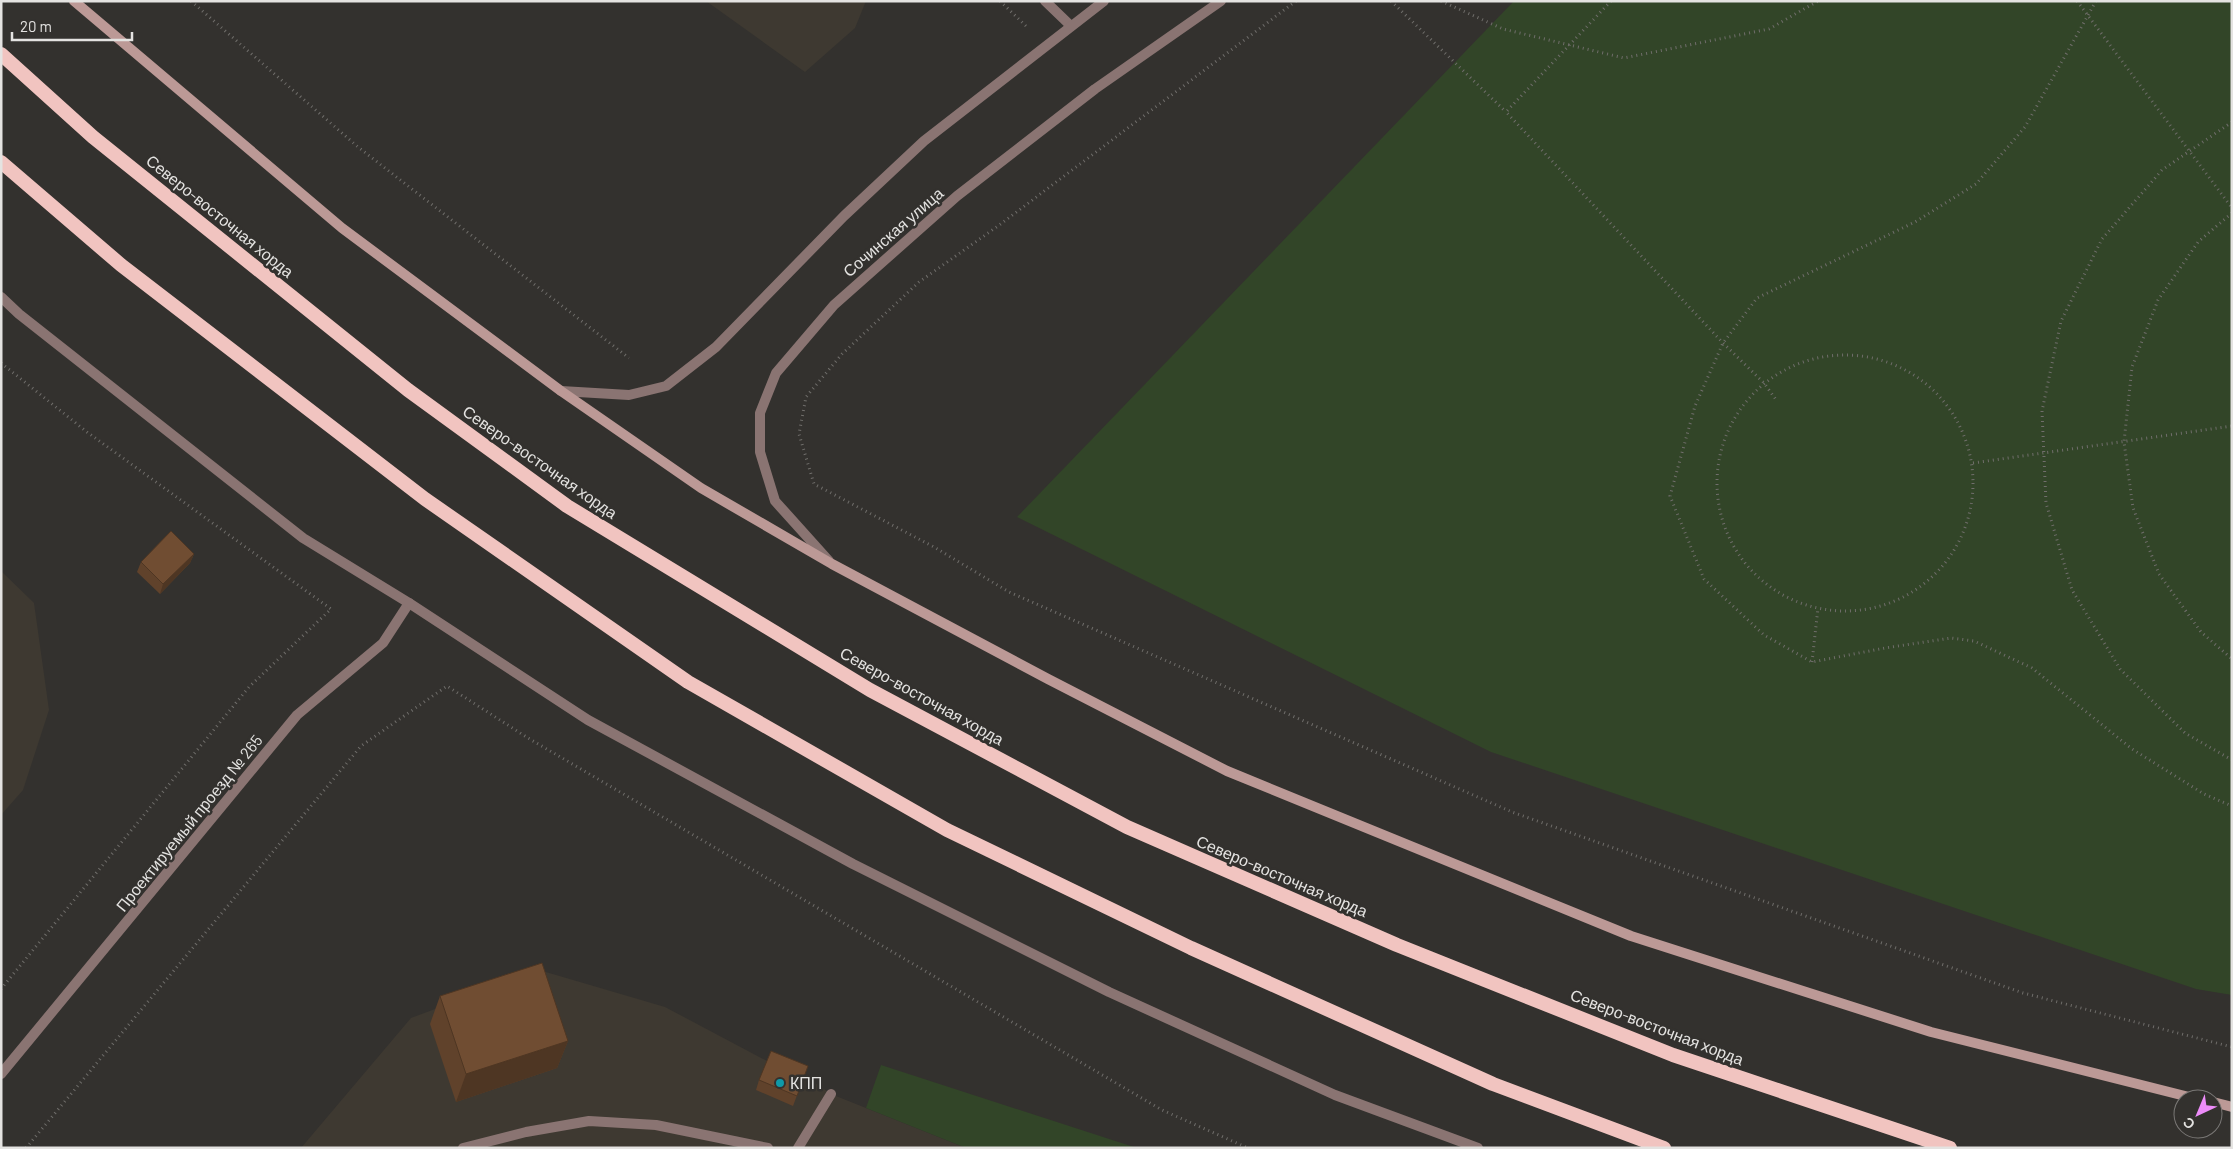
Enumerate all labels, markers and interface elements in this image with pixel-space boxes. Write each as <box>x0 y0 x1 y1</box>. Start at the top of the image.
scale bar <box>12 10 132 42</box>
text: 20 m <box>20 17 52 35</box>
street label: Северо-восточная хорда <box>143 150 298 281</box>
street label: Сочинская улица <box>839 183 947 280</box>
street label: Северо-восточная хорда <box>459 401 621 522</box>
street label: Северо-восточная хорда <box>837 643 1007 749</box>
street label: Проектируемый проезд № 265 <box>111 731 266 915</box>
street label: Северо-восточная хорда <box>1194 831 1371 920</box>
street label: Северо-восточная хорда <box>1568 985 1747 1068</box>
place label: КПП <box>790 1073 822 1092</box>
marker: КПП <box>774 1077 786 1089</box>
north arrow <box>2173 1089 2223 1139</box>
text: С <box>2179 1114 2198 1133</box>

